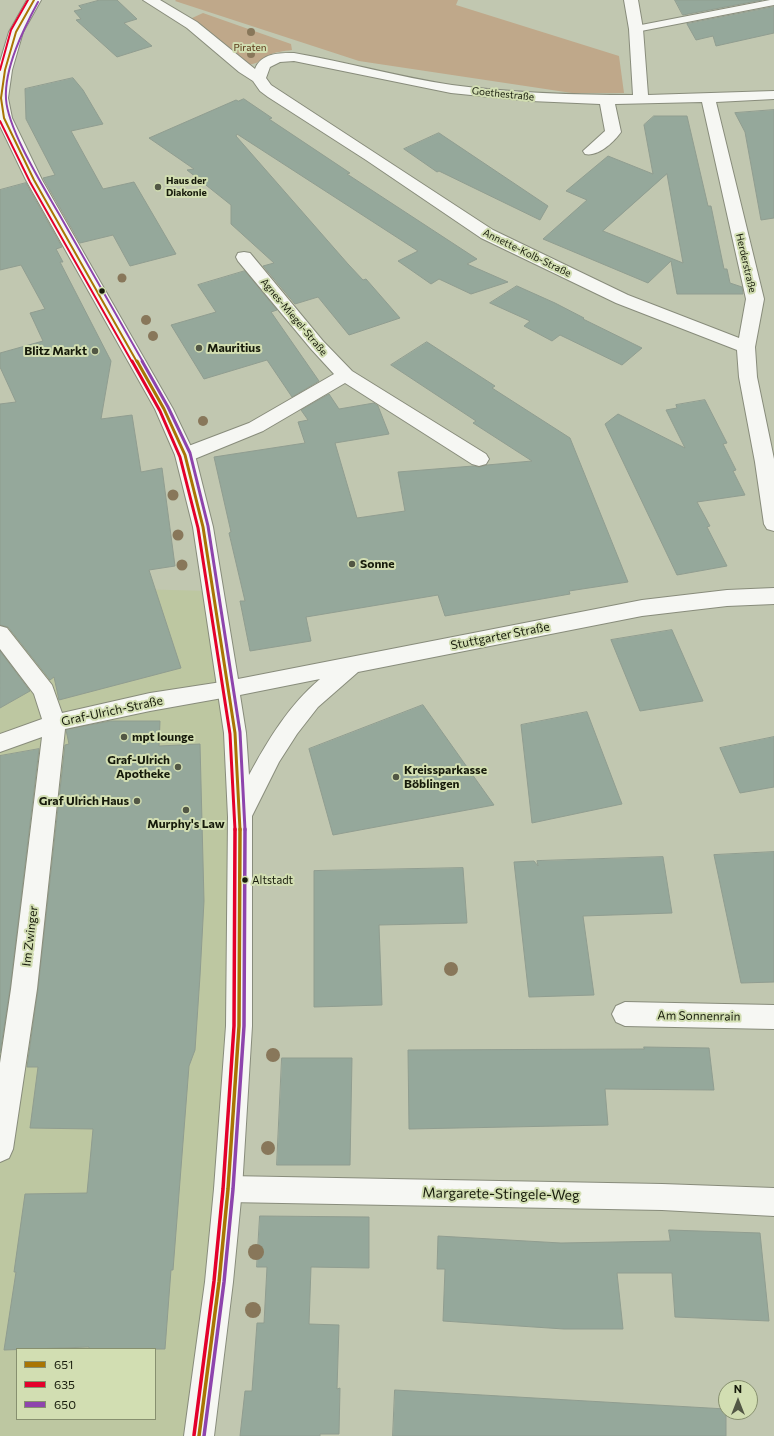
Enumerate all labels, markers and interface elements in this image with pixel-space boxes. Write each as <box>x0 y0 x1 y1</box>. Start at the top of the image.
park label: Piraten <box>233 42 267 54</box>
street label: Goethestraße <box>471 85 535 103</box>
place label: Haus der Diakonie <box>166 175 207 198</box>
marker: Haus der Diakonie <box>153 182 163 192</box>
street label: Annette-Kolb-Straße <box>481 226 573 280</box>
street label: Herderstraße <box>733 232 759 294</box>
street label: Agnes-Miegel-Straße <box>258 276 330 358</box>
unlabelled marker <box>97 286 107 296</box>
place label: Mauritius <box>207 341 261 355</box>
marker: Mauritius <box>194 343 204 353</box>
place label: Blitz Markt <box>24 344 87 358</box>
marker: Blitz Markt <box>90 346 100 356</box>
place label: Sonne <box>360 557 395 571</box>
marker: Sonne <box>347 559 357 569</box>
street label: Stuttgarter Straße <box>449 619 551 653</box>
street label: Graf-Ulrich-Straße <box>60 693 164 729</box>
place label: mpt lounge <box>132 730 194 744</box>
marker: mpt lounge <box>119 732 129 742</box>
place label: Graf-Ulrich Apotheke <box>107 753 170 781</box>
marker: Graf-Ulrich Apotheke <box>173 762 183 772</box>
place label: Kreissparkasse Böblingen <box>404 763 487 791</box>
marker: Kreissparkasse Böblingen <box>391 772 401 782</box>
place label: Graf Ulrich Haus <box>39 794 129 808</box>
marker: Graf Ulrich Haus <box>132 796 142 806</box>
marker: Murphy's Law <box>181 805 191 815</box>
place label: Murphy's Law <box>147 817 225 831</box>
place label: Altstadt <box>252 873 293 887</box>
marker: Altstadt <box>240 875 250 885</box>
street label: Im Zwinger <box>19 905 41 967</box>
street label: Am Sonnenrain <box>657 1008 741 1024</box>
street label: Margarete-Stingele-Weg <box>422 1184 580 1204</box>
legend <box>16 1348 156 1420</box>
text: 651 <box>54 1357 73 1371</box>
text: 635 <box>54 1377 75 1391</box>
north arrow <box>718 1380 758 1420</box>
text: N <box>734 1382 742 1395</box>
text: 650 <box>54 1397 76 1411</box>

